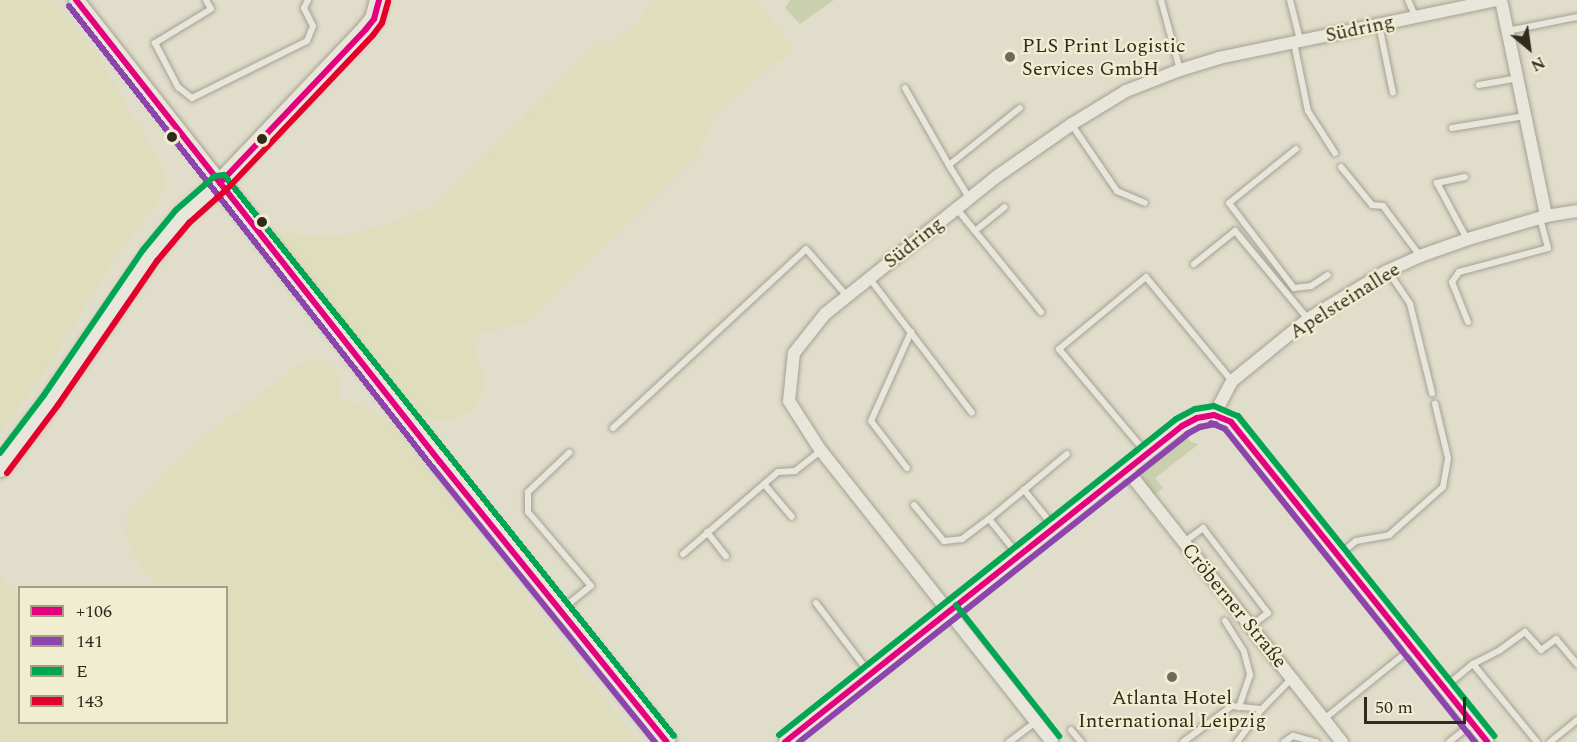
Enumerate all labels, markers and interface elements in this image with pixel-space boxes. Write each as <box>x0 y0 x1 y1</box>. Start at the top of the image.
street label: Südring <box>1323 10 1397 48</box>
north arrow <box>1499 18 1559 78</box>
place label: PLS Print Logistic Services GmbH <box>1022 34 1185 81</box>
marker: PLS Print Logistic Services GmbH <box>1003 50 1017 64</box>
text: N <box>1526 50 1549 77</box>
unlabelled marker <box>166 131 178 143</box>
unlabelled marker <box>256 133 268 145</box>
street label: Südring <box>879 212 949 274</box>
unlabelled marker <box>256 216 268 228</box>
street label: Apelsteinallee <box>1285 257 1405 345</box>
street label: Cröberner Straße <box>1176 539 1292 673</box>
legend <box>18 586 228 724</box>
text: +106 <box>76 598 112 625</box>
text: 141 <box>76 628 103 655</box>
text: E <box>76 658 88 685</box>
marker: Atlanta Hotel International Leipzig <box>1165 670 1179 684</box>
scale bar <box>1367 685 1469 723</box>
place label: Atlanta Hotel International Leipzig <box>1078 686 1266 733</box>
text: 143 <box>76 688 103 715</box>
text: 50 m <box>1375 694 1413 721</box>

